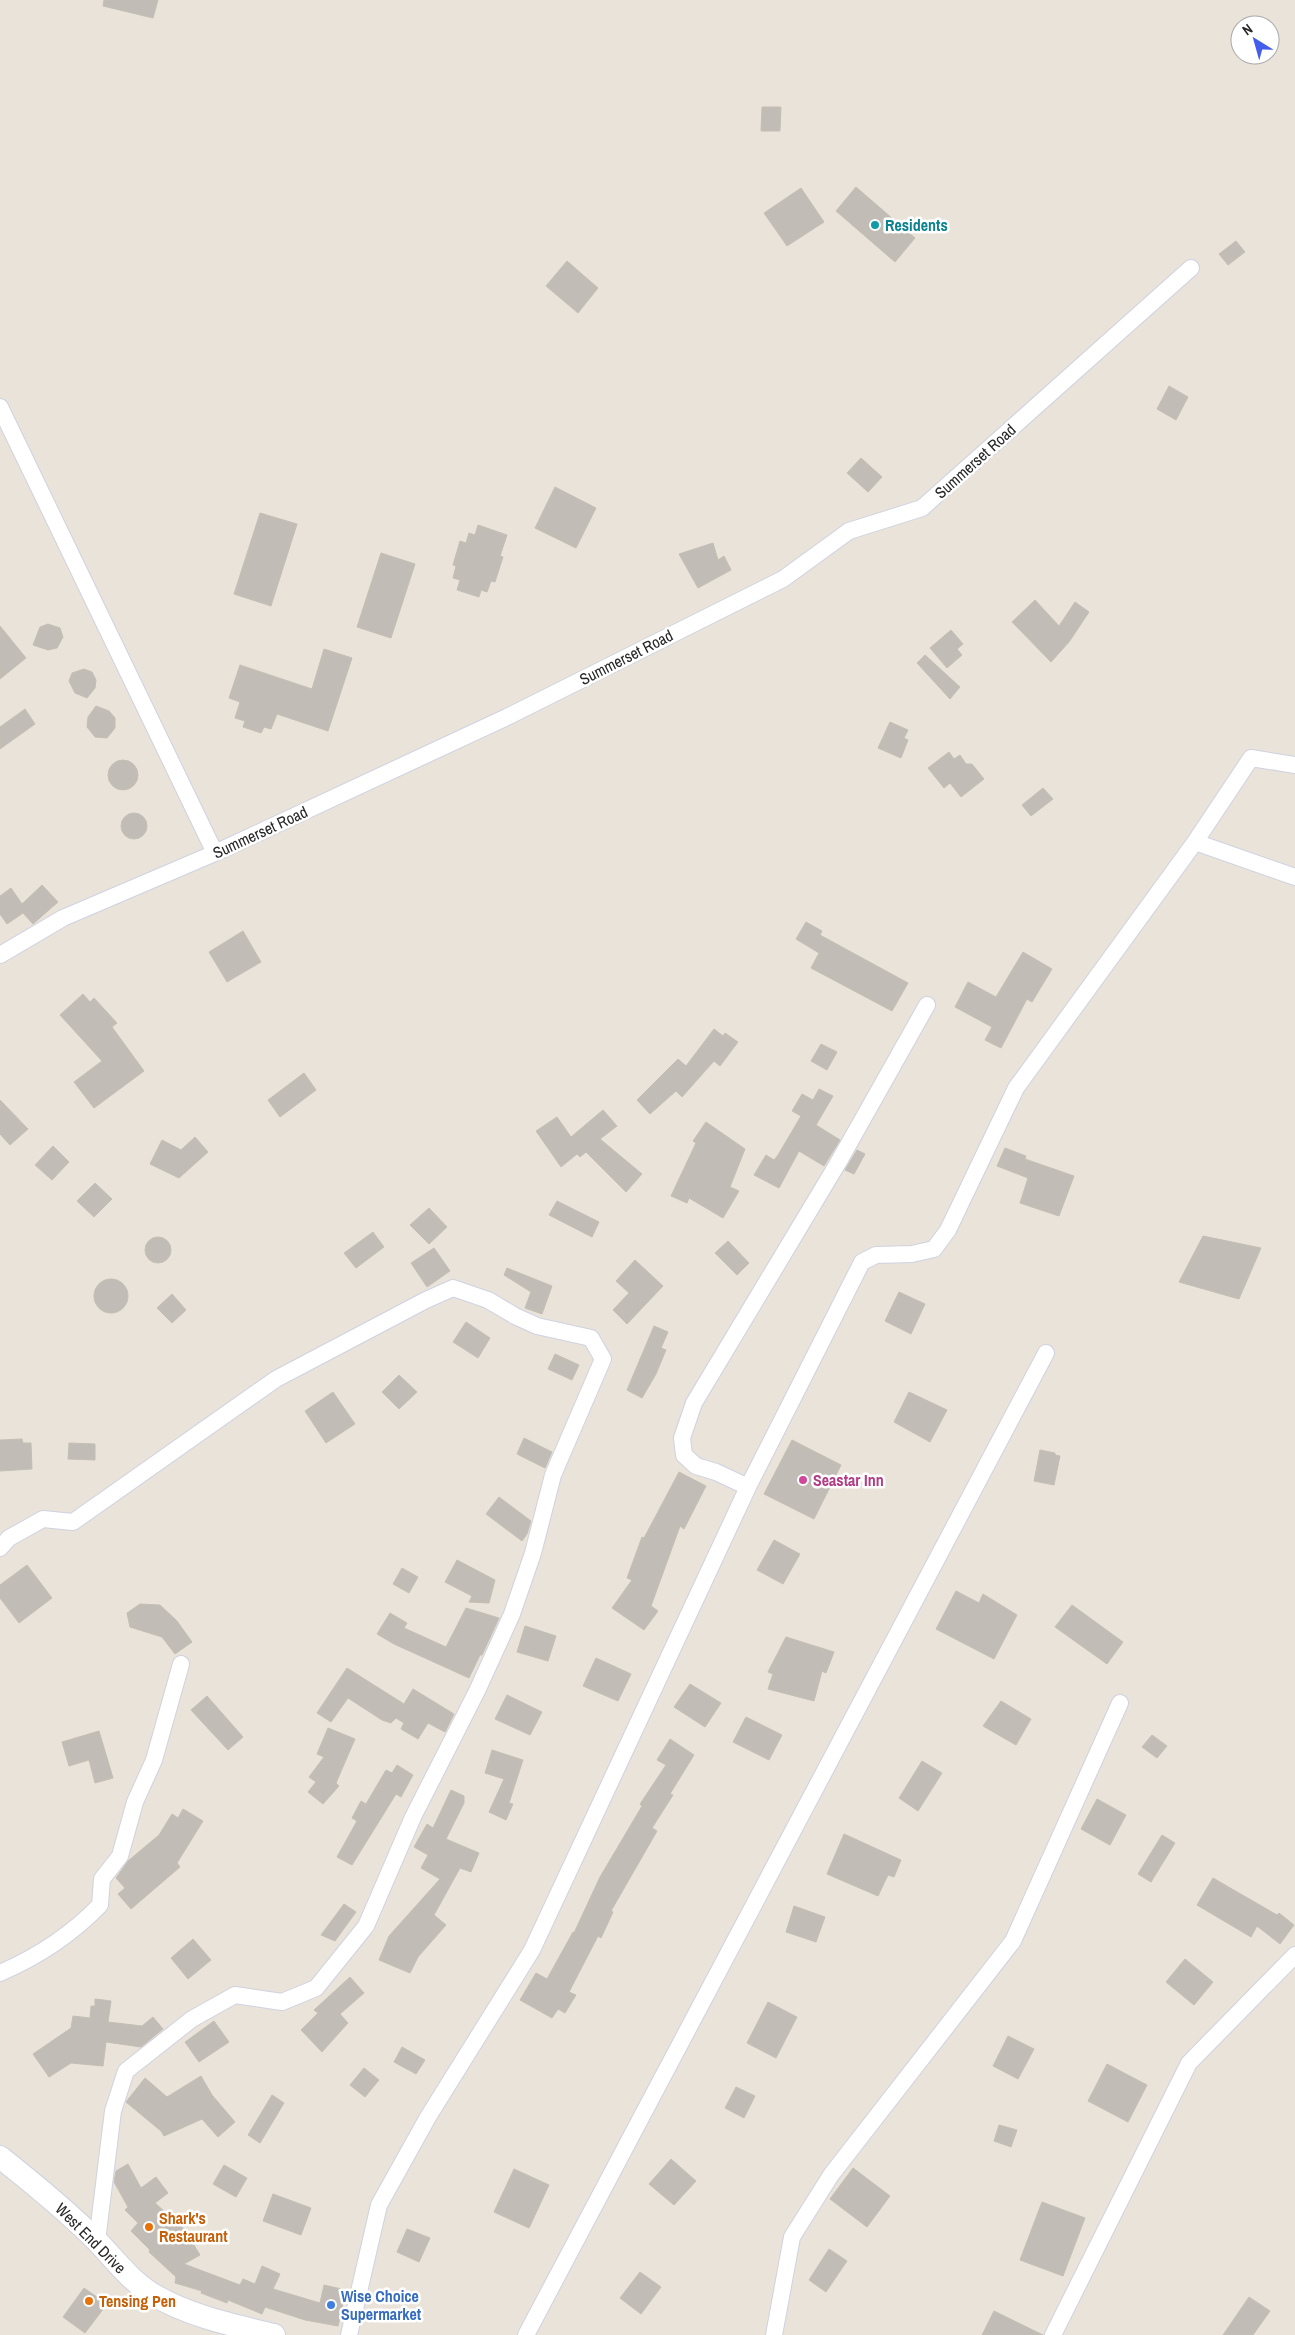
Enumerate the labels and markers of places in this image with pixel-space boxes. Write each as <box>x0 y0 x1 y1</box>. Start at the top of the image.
place label: Residents <box>885 214 948 236</box>
marker: Residents <box>869 219 881 231</box>
place label: Seastar Inn <box>813 1469 884 1491</box>
marker: Seastar Inn <box>797 1474 809 1486</box>
place label: Shark's Restaurant <box>159 2207 228 2247</box>
marker: Shark's Restaurant <box>143 2221 155 2233</box>
place label: Wise Choice Supermarket <box>341 2285 422 2325</box>
place label: Tensing Pen <box>99 2290 176 2312</box>
marker: Tensing Pen <box>83 2295 95 2307</box>
marker: Wise Choice Supermarket <box>325 2299 337 2311</box>

